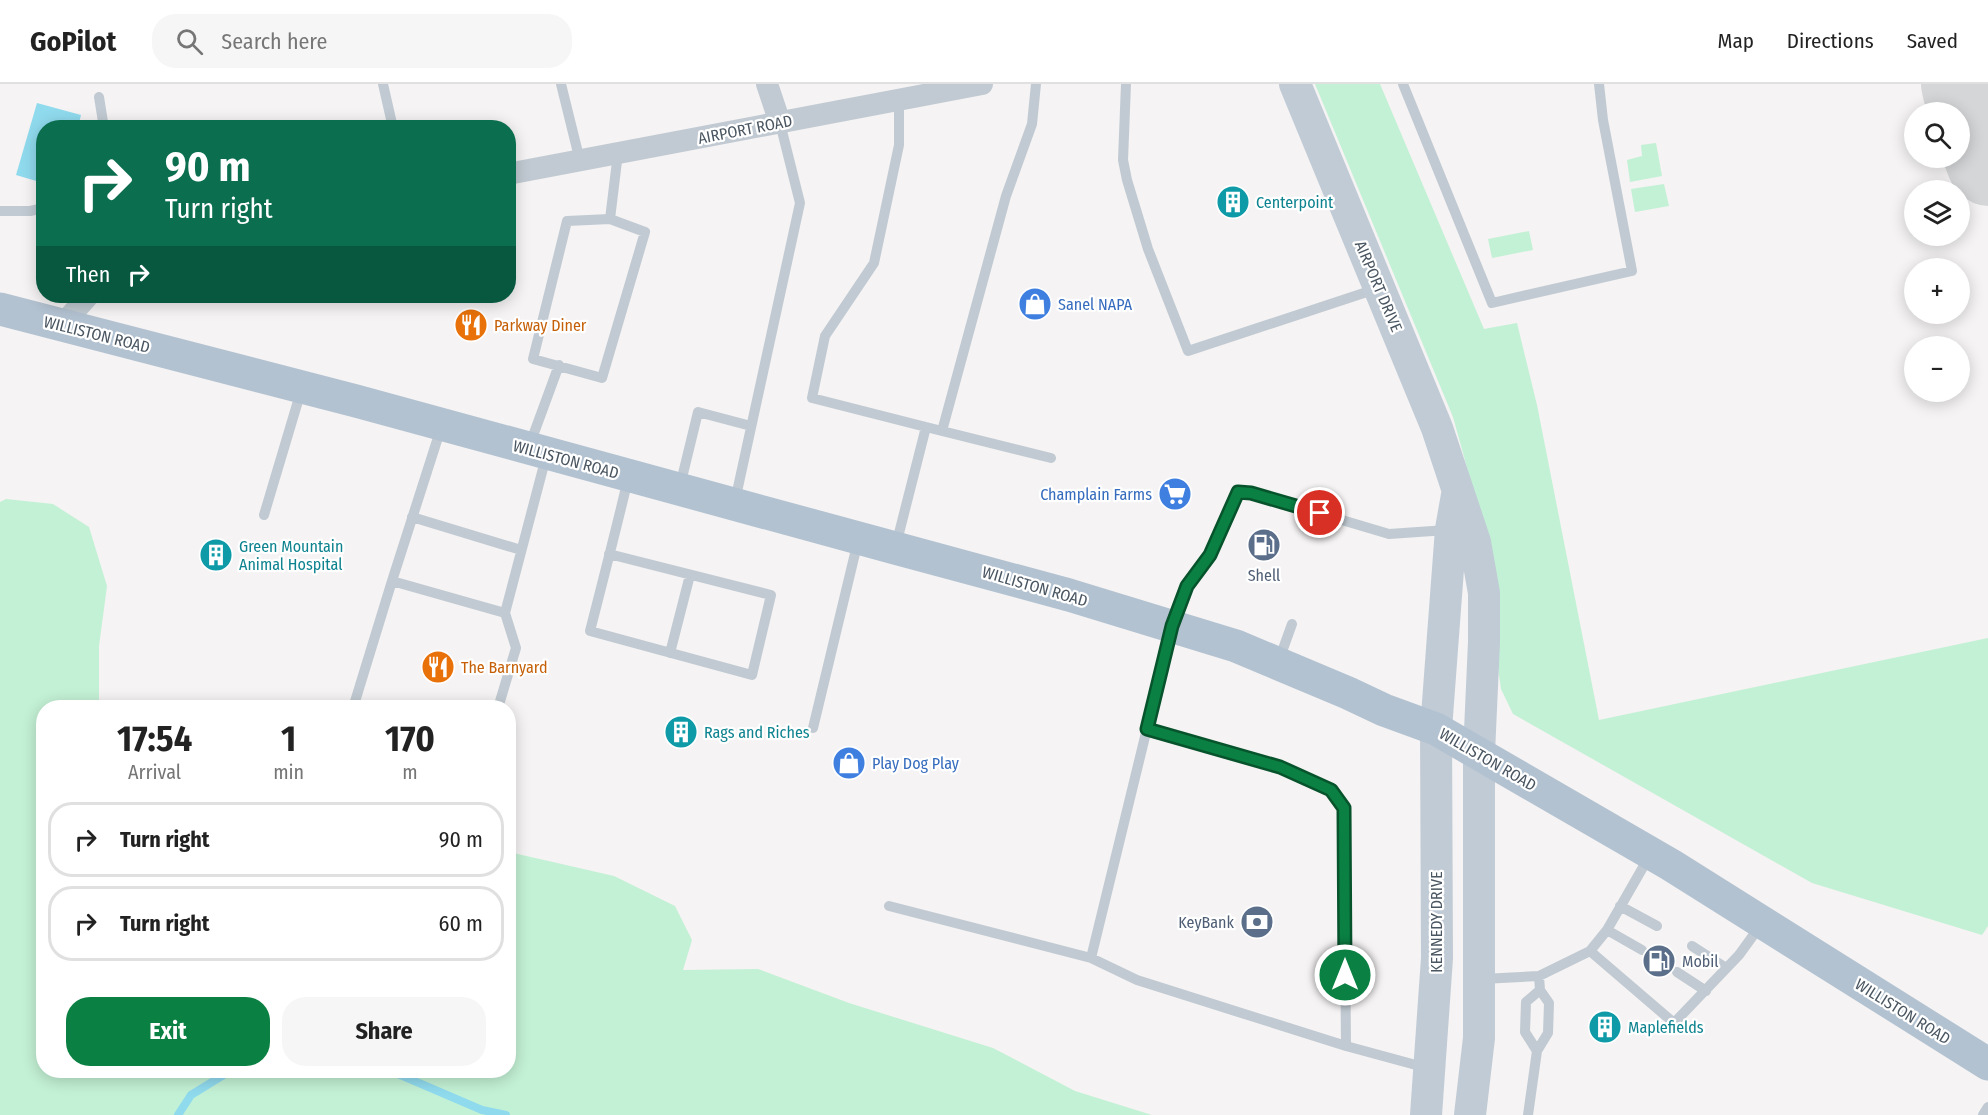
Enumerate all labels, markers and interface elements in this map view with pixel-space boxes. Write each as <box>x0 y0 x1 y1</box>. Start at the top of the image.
search box <box>152 14 572 68</box>
text: GoPilot <box>30 25 116 58</box>
icon: search <box>173 25 206 58</box>
text: Search here <box>221 28 327 55</box>
text: Map <box>1717 28 1754 54</box>
text: Directions <box>1787 28 1874 54</box>
text: Saved <box>1907 28 1958 54</box>
map controls <box>1904 102 1970 402</box>
button: search <box>1904 102 1970 168</box>
street label: AIRPORT ROAD <box>696 111 794 148</box>
text: 90 m <box>165 142 250 192</box>
icon: right <box>66 144 144 222</box>
button: layers <box>1904 180 1970 246</box>
building icon: Centerpoint <box>1215 184 1251 220</box>
text: Turn right <box>165 193 273 225</box>
place label: Centerpoint <box>1256 193 1334 212</box>
street label: AIRPORT DRIVE <box>1351 238 1406 335</box>
icon: right <box>122 258 155 291</box>
button: + <box>1904 258 1970 324</box>
text: Then <box>66 261 110 288</box>
shop icon: Sanel NAPA <box>1017 286 1053 322</box>
place label: Sanel NAPA <box>1058 295 1133 314</box>
restaurant icon: Parkway Diner <box>453 307 489 343</box>
street label: WILLISTON ROAD <box>42 312 152 357</box>
place label: Parkway Diner <box>494 316 587 335</box>
button: − <box>1904 336 1970 402</box>
street label: WILLISTON ROAD <box>511 436 621 483</box>
supermarket icon: Champlain Farms <box>1157 476 1193 512</box>
place label: Champlain Farms <box>1040 485 1152 504</box>
pin <box>1294 487 1345 538</box>
icon: arrive <box>1303 496 1336 529</box>
fuel station icon: Shell <box>1246 527 1282 563</box>
building icon: Green Mountain Animal Hospital <box>198 537 234 573</box>
place label: Green Mountain Animal Hospital <box>239 537 343 574</box>
street label: WILLISTON ROAD <box>980 562 1090 611</box>
place label: Shell <box>1248 566 1280 585</box>
restaurant icon: The Barnyard <box>420 649 456 685</box>
place label: The Barnyard <box>461 658 547 677</box>
building icon: Rags and Riches <box>663 714 699 750</box>
text: 17:54 <box>117 717 192 761</box>
text: 1 <box>281 717 296 761</box>
text: 170 <box>385 717 435 761</box>
place label: Rags and Riches <box>704 723 810 742</box>
street label: WILLISTON ROAD <box>1436 724 1540 795</box>
shop icon: Play Dog Play <box>831 745 867 781</box>
place label: Play Dog Play <box>872 754 960 773</box>
text: Arrival <box>128 760 181 784</box>
text: min <box>273 760 304 784</box>
text: m <box>402 760 418 784</box>
icon: right <box>69 823 102 856</box>
text: Turn right <box>120 826 209 853</box>
text: 90 m <box>439 826 483 853</box>
street label: KENNEDY DRIVE <box>1427 871 1446 973</box>
bank icon: KeyBank <box>1239 904 1275 940</box>
icon: right <box>69 907 102 940</box>
text: Turn right <box>120 910 209 937</box>
text: 60 m <box>439 910 483 937</box>
place label: KeyBank <box>1178 913 1235 932</box>
position arrow <box>1313 943 1377 1007</box>
fuel station icon: Mobil <box>1641 943 1677 979</box>
place label: Mobil <box>1682 952 1719 971</box>
street label: WILLISTON ROAD <box>1852 975 1954 1048</box>
button: Exit <box>66 997 270 1066</box>
button: Share <box>282 997 486 1066</box>
building icon: Maplefields <box>1587 1009 1623 1045</box>
place label: Maplefields <box>1628 1018 1704 1037</box>

